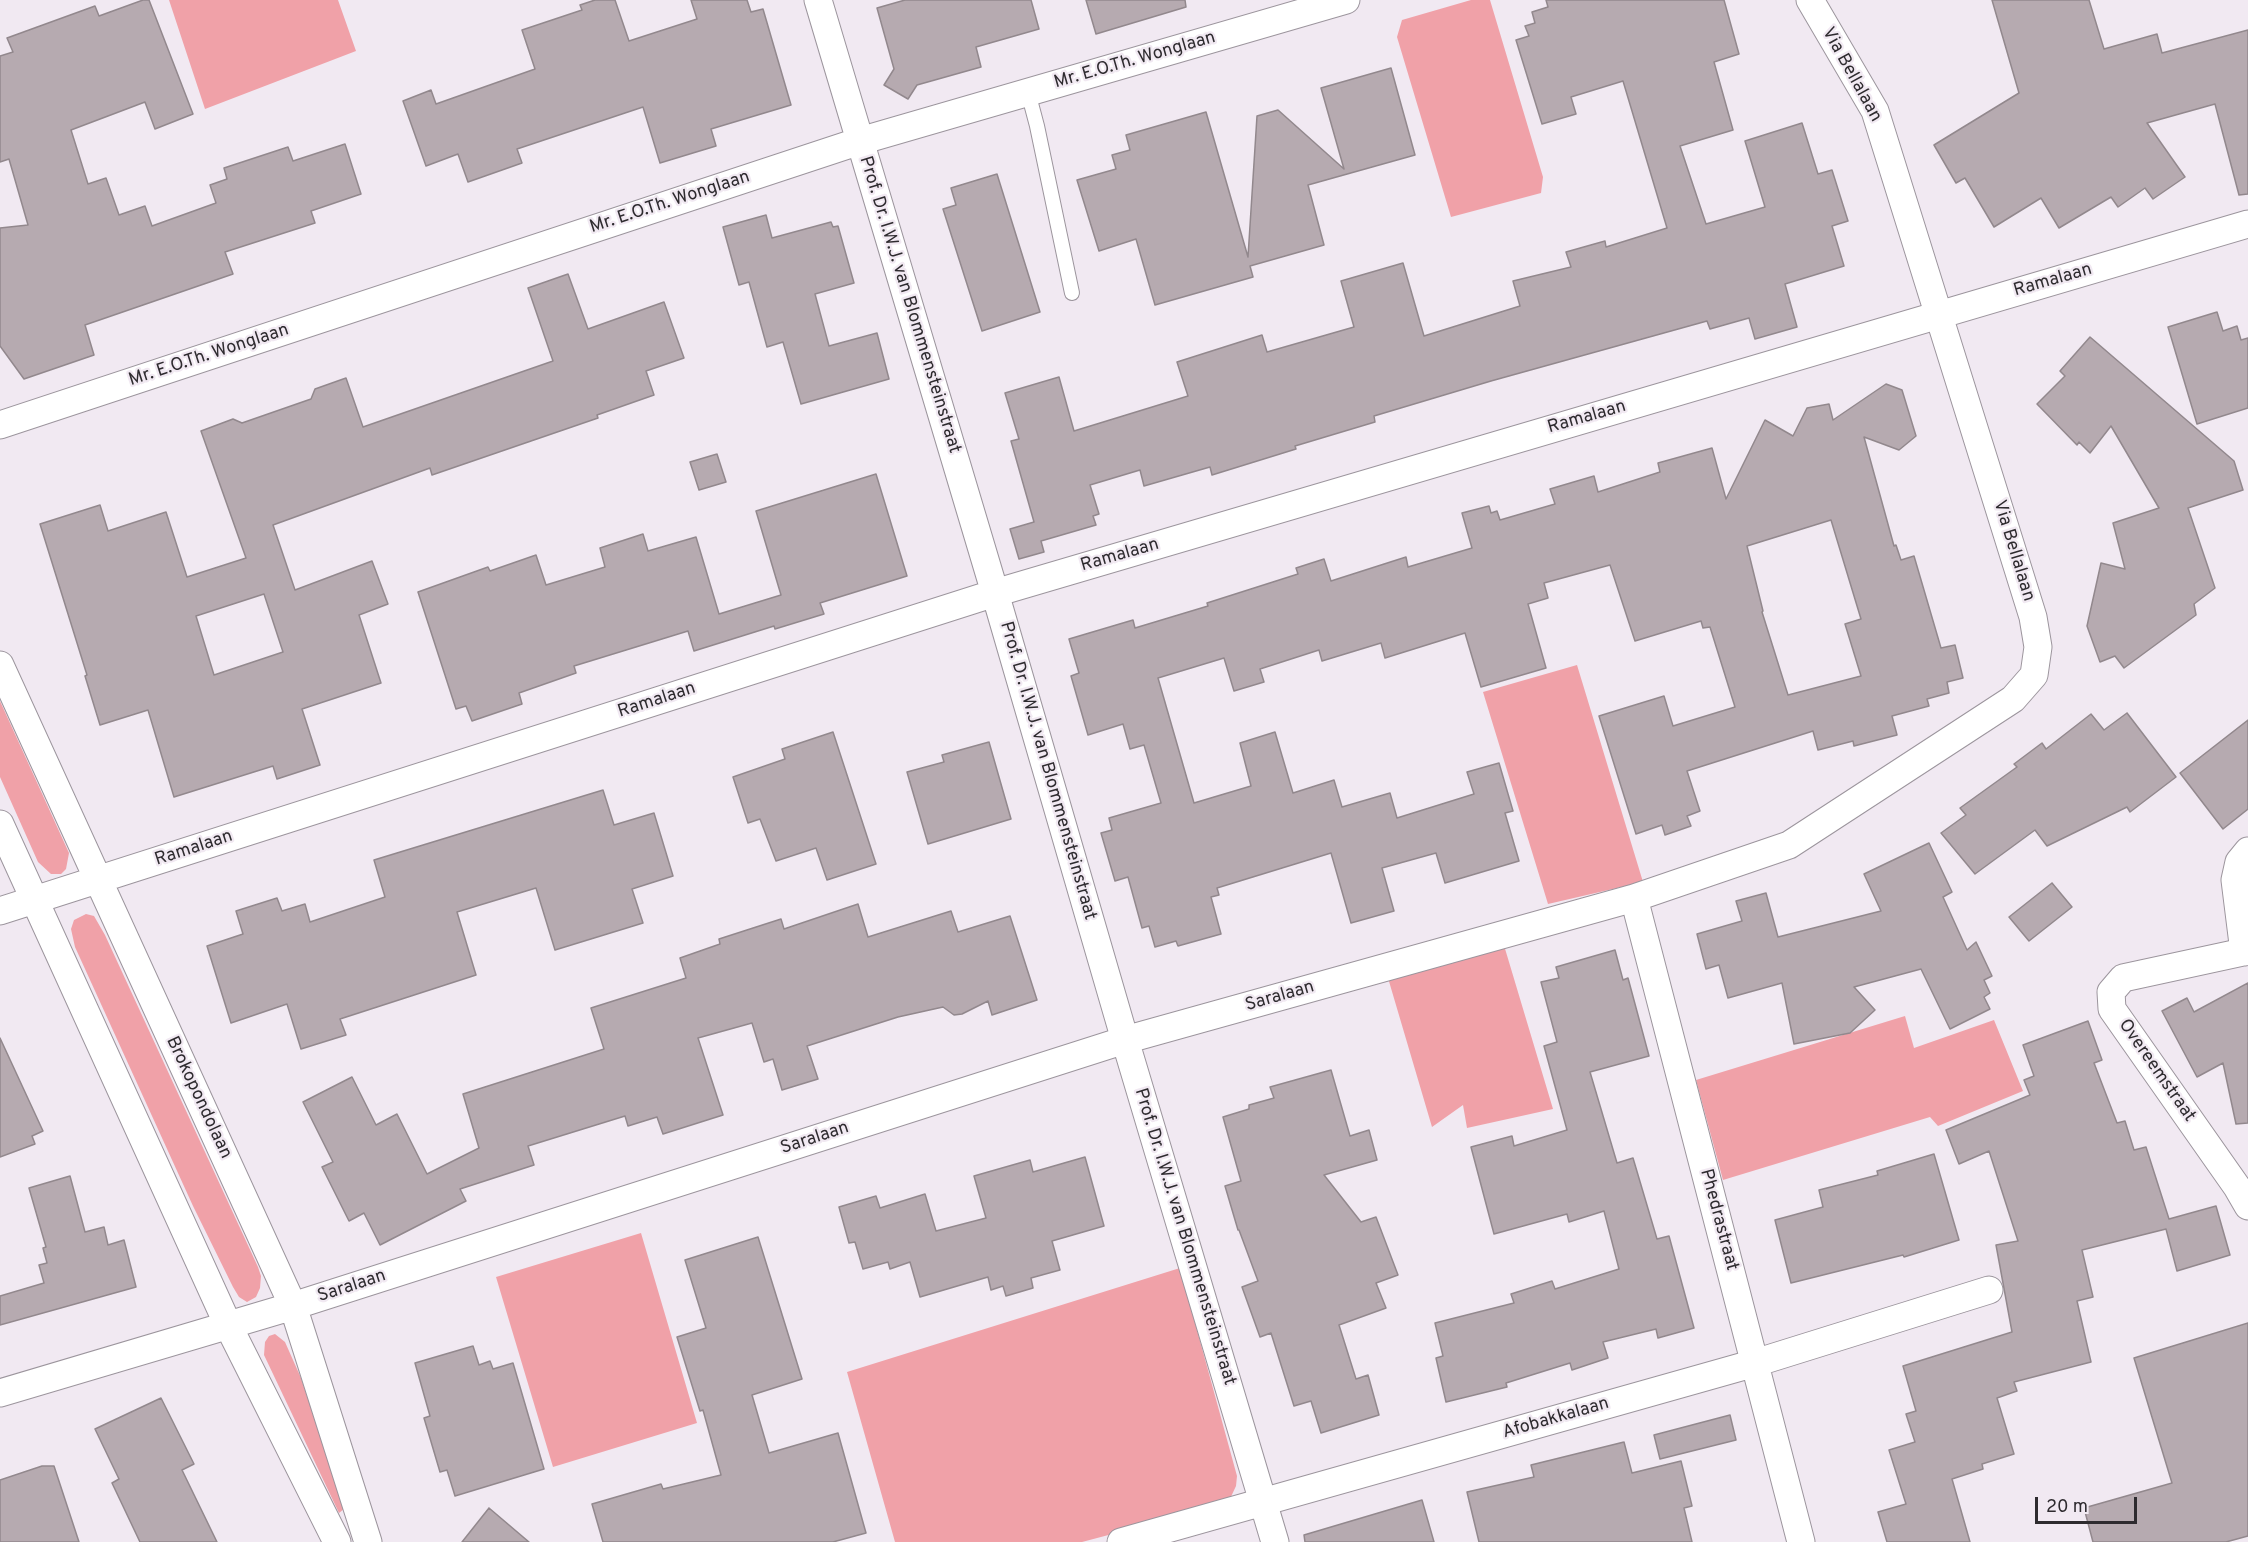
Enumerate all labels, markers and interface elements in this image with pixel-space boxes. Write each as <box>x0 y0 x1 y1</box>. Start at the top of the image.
street label: Via Bellalaan <box>1816 24 1886 126</box>
street label: Mr. E.O.Th. Wonglaan <box>1052 28 1218 94</box>
street label: Prof. Dr. I.W.J. van Blommensteinstraat <box>853 154 965 456</box>
street label: Mr. E.O.Th. Wonglaan <box>587 167 753 239</box>
street label: Ramalaan <box>2011 260 2095 302</box>
street label: Mr. E.O.Th. Wonglaan <box>126 320 292 392</box>
street label: Ramalaan <box>1545 397 1629 439</box>
street label: Via Bellalaan <box>1987 498 2039 604</box>
street label: Ramalaan <box>1078 535 1162 577</box>
street label: Prof. Dr. I.W.J. van Blommensteinstraat <box>994 619 1100 923</box>
street label: Ramalaan <box>615 678 699 724</box>
street label: Ramalaan <box>152 826 236 872</box>
street label: Saralaan <box>1243 977 1317 1017</box>
street label: Overeemstraat <box>2113 1016 2199 1126</box>
street label: Brokopondolaan <box>160 1033 236 1163</box>
street label: Prof. Dr. I.W.J. van Blommensteinstraat <box>1128 1086 1240 1388</box>
street label: Saralaan <box>778 1118 852 1160</box>
street label: Phedrastraat <box>1694 1167 1742 1273</box>
street label: Saralaan <box>315 1266 389 1308</box>
street label: Afobakkalaan <box>1500 1393 1612 1445</box>
scale bar <box>2038 1485 2140 1523</box>
text: 20 m <box>2046 1496 2088 1519</box>

